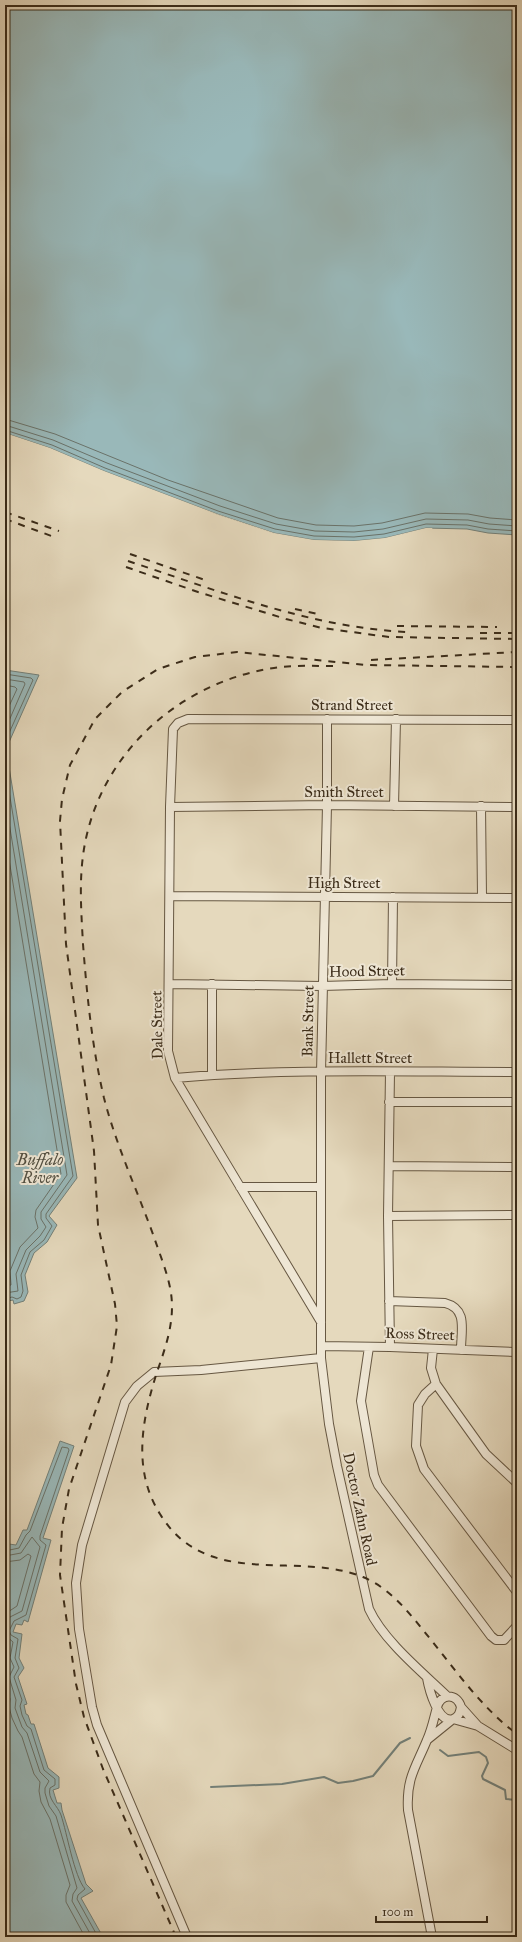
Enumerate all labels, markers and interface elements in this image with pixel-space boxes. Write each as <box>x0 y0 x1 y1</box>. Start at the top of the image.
street label: Strand Street <box>311 696 394 714</box>
street label: Smith Street <box>304 783 384 801</box>
street label: High Street <box>308 874 381 892</box>
street label: Hood Street <box>329 961 406 981</box>
street label: Bank Street <box>298 984 318 1057</box>
street label: Dale Street <box>147 990 167 1060</box>
street label: Hallett Street <box>328 1049 413 1067</box>
water label: Buffalo River <box>16 1150 63 1187</box>
street label: Ross Street <box>385 1324 456 1344</box>
street label: Doctor Zahn Road <box>339 1451 381 1568</box>
scale bar <box>376 1898 487 1924</box>
text: 100 m <box>382 1905 413 1919</box>

